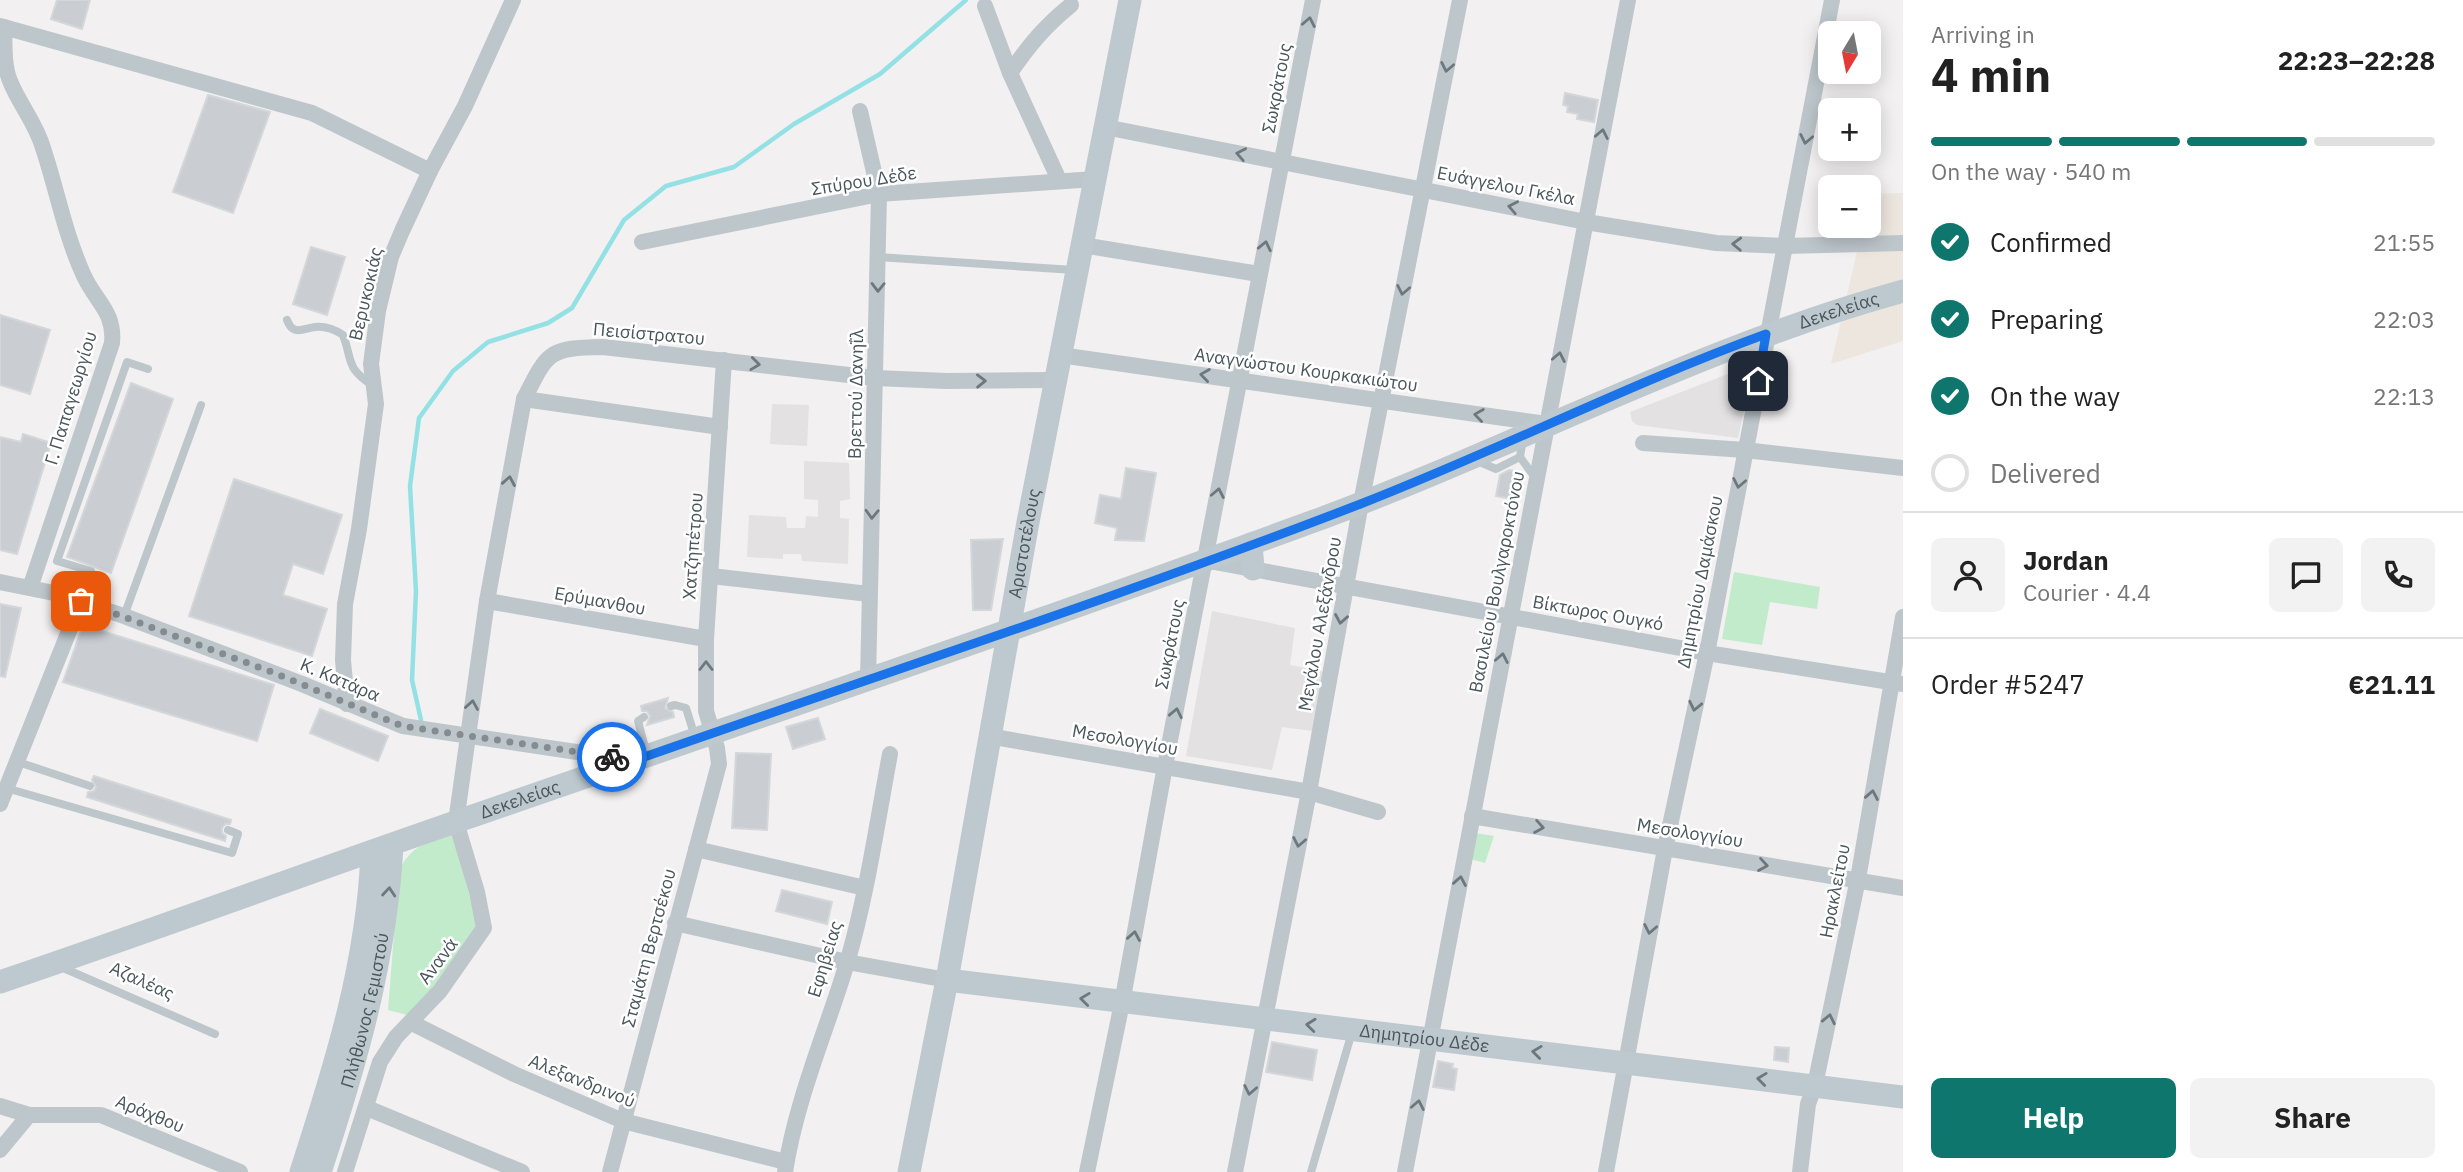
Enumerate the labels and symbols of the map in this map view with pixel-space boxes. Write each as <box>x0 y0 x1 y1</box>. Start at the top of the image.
one-way arrow <box>1301 16 1316 28</box>
north arrow <box>1818 21 1881 84</box>
street label: Σωκράτους <box>1257 41 1297 135</box>
one-way arrow <box>1440 61 1455 73</box>
one-way arrow <box>1594 128 1609 140</box>
one-way arrow <box>1799 133 1814 145</box>
one-way arrow <box>1235 147 1247 162</box>
street label: Σπύρου Δέδε <box>810 161 918 200</box>
street label: Ευάγγελου Γκέλα <box>1435 161 1577 210</box>
one-way arrow <box>1507 201 1519 216</box>
one-way arrow <box>1731 237 1742 252</box>
one-way arrow <box>1257 240 1272 252</box>
street label: Βερυκοκιάς <box>344 245 388 343</box>
one-way arrow <box>870 282 885 293</box>
one-way arrow <box>1396 284 1411 296</box>
street label: Δεκελείας <box>1795 286 1882 334</box>
street label: Πεισίστρατου <box>592 317 706 350</box>
street label: Γ. Παπαγεωργίου <box>39 328 102 468</box>
street label: Βρεττού Δανηΐλ <box>843 328 868 459</box>
street label: Αναγνώστου Κουρκακιώτου <box>1193 342 1419 397</box>
one-way arrow <box>1551 351 1566 363</box>
pin <box>1728 351 1788 411</box>
one-way arrow <box>750 356 761 371</box>
one-way arrow <box>1199 368 1211 383</box>
one-way arrow <box>977 373 987 389</box>
one-way arrow <box>1473 407 1484 422</box>
street label: Βασιλείου Βουλγαροκτόνου <box>1464 469 1529 695</box>
one-way arrow <box>501 475 516 487</box>
one-way arrow <box>1732 477 1747 489</box>
street label: Αριστοτέλους <box>1003 486 1045 600</box>
one-way arrow <box>1210 487 1225 499</box>
street label: Χατζηπέτρου <box>677 492 708 600</box>
street label: Δημητρίου Δαμάσκου <box>1671 494 1728 670</box>
one-way arrow <box>864 509 879 520</box>
street label: Μεγάλου Αλεξάνδρου <box>1293 535 1346 713</box>
pin <box>51 571 111 631</box>
street label: Ερύμανθου <box>553 581 648 620</box>
street label: Βίκτωρος Ουγκό <box>1531 590 1665 635</box>
street label: Σωκράτους <box>1150 597 1190 691</box>
one-way arrow <box>1334 613 1349 625</box>
street label: Κ. Κατάρα <box>297 652 384 707</box>
one-way arrow <box>1494 652 1509 664</box>
one-way arrow <box>698 661 714 671</box>
one-way arrow <box>464 699 479 711</box>
one-way arrow <box>1689 700 1704 712</box>
one-way arrow <box>1168 707 1183 719</box>
street label: Μεσολογγίου <box>1070 719 1180 760</box>
courier <box>577 722 647 792</box>
street label: Δεκελείας <box>477 775 563 824</box>
one-way arrow <box>1864 789 1879 801</box>
street label: Μεσολογγίου <box>1635 813 1745 852</box>
one-way arrow <box>1533 819 1545 834</box>
one-way arrow <box>1293 836 1308 848</box>
street label: Ηρακλείτου <box>1814 842 1855 940</box>
one-way arrow <box>1758 857 1769 872</box>
street label: Σταμάτη Βερτσέκου <box>616 866 681 1030</box>
one-way arrow <box>1451 875 1466 887</box>
one-way arrow <box>381 886 396 897</box>
street label: Εφηβείας <box>802 918 847 1000</box>
one-way arrow <box>1643 923 1658 935</box>
one-way arrow <box>1126 930 1141 942</box>
street label: Πλήθωνος Γεμιστού <box>335 931 394 1091</box>
street label: Ανανά <box>413 933 463 989</box>
street label: Αζαλέας <box>106 956 178 1005</box>
one-way arrow <box>1079 991 1091 1006</box>
one-way arrow <box>1820 1013 1835 1025</box>
one-way arrow <box>1305 1017 1317 1032</box>
street label: Δημητρίου Δέδε <box>1358 1019 1491 1057</box>
one-way arrow <box>1531 1044 1542 1059</box>
street label: Αλεξανδρινού <box>525 1049 639 1112</box>
one-way arrow <box>1757 1072 1768 1087</box>
one-way arrow <box>1244 1084 1259 1096</box>
street label: Αράχθου <box>112 1089 188 1138</box>
one-way arrow <box>1409 1099 1424 1111</box>

